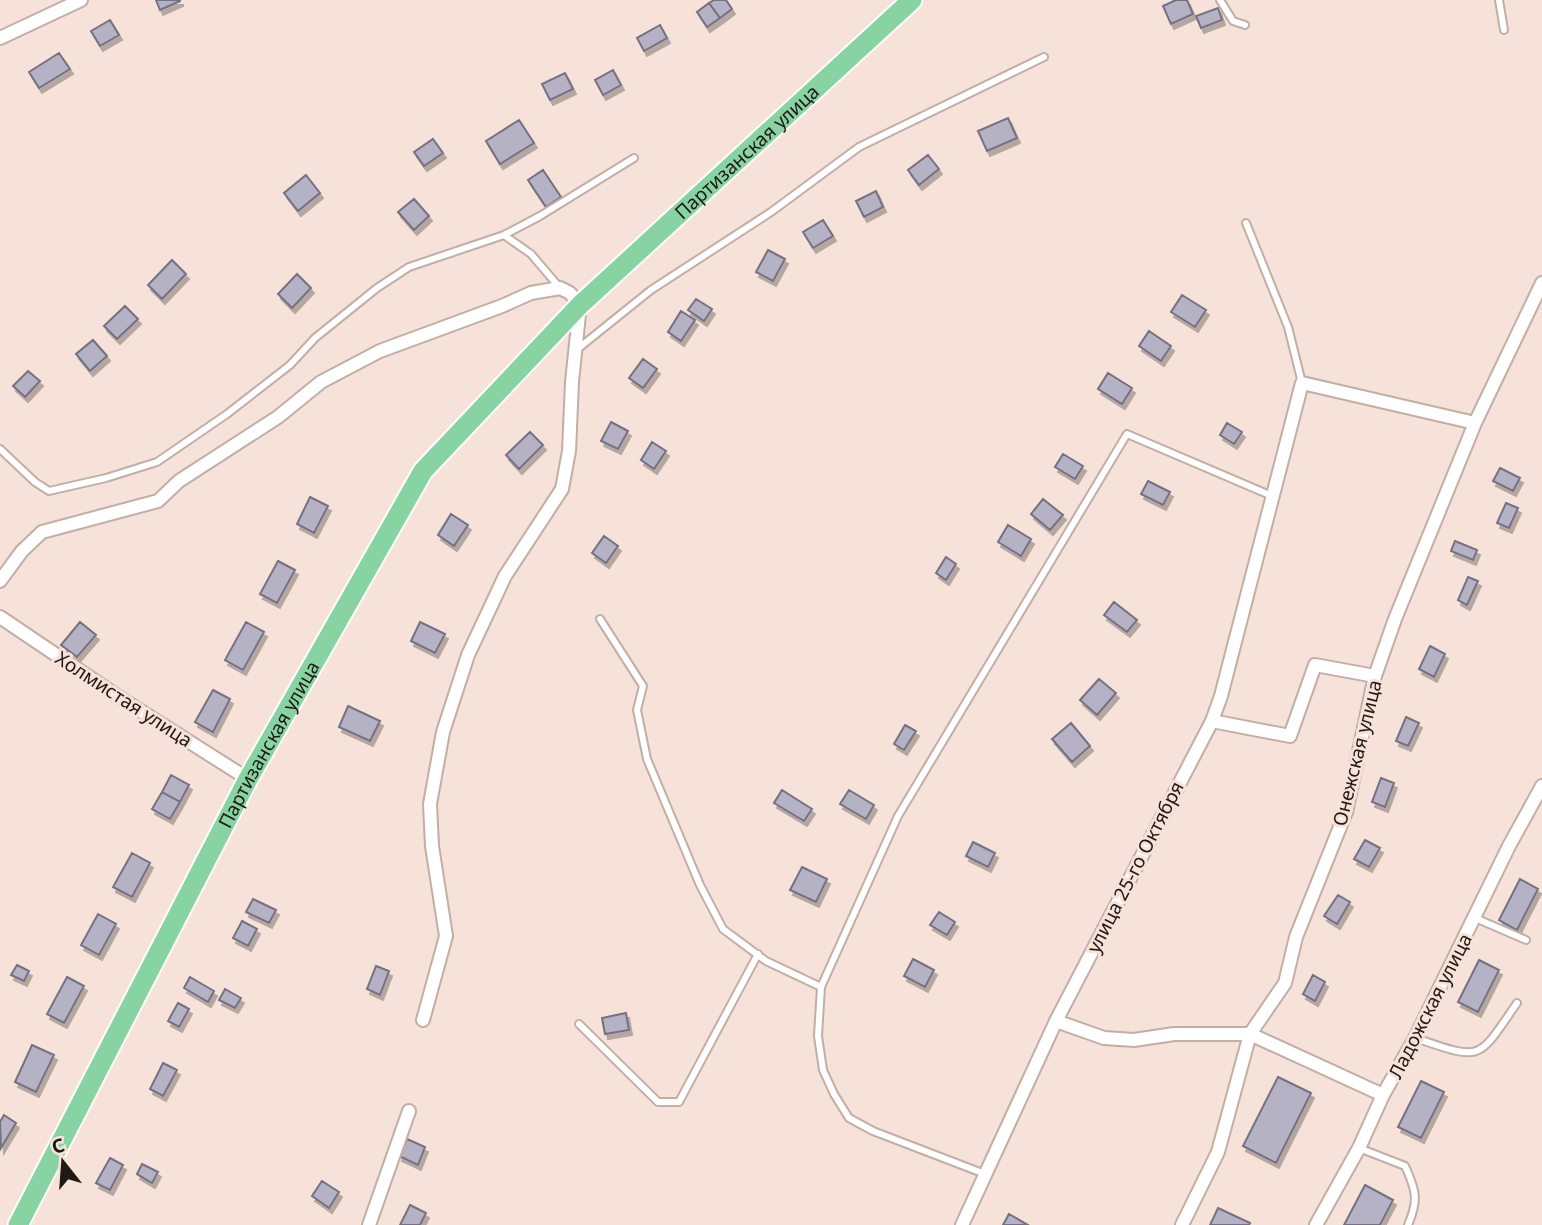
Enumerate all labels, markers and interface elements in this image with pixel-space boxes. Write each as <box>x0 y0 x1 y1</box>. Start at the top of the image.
street label: Партизанская улица <box>669 79 825 225</box>
street label: Холмистая улица <box>51 645 197 753</box>
street label: Партизанская улица <box>212 656 325 833</box>
street label: Онежская улица <box>1326 677 1388 829</box>
street label: улица 25-го Октября <box>1081 777 1189 957</box>
street label: Ладожская улица <box>1382 929 1478 1083</box>
north arrow <box>28 1127 98 1197</box>
text: С <box>48 1132 68 1160</box>

